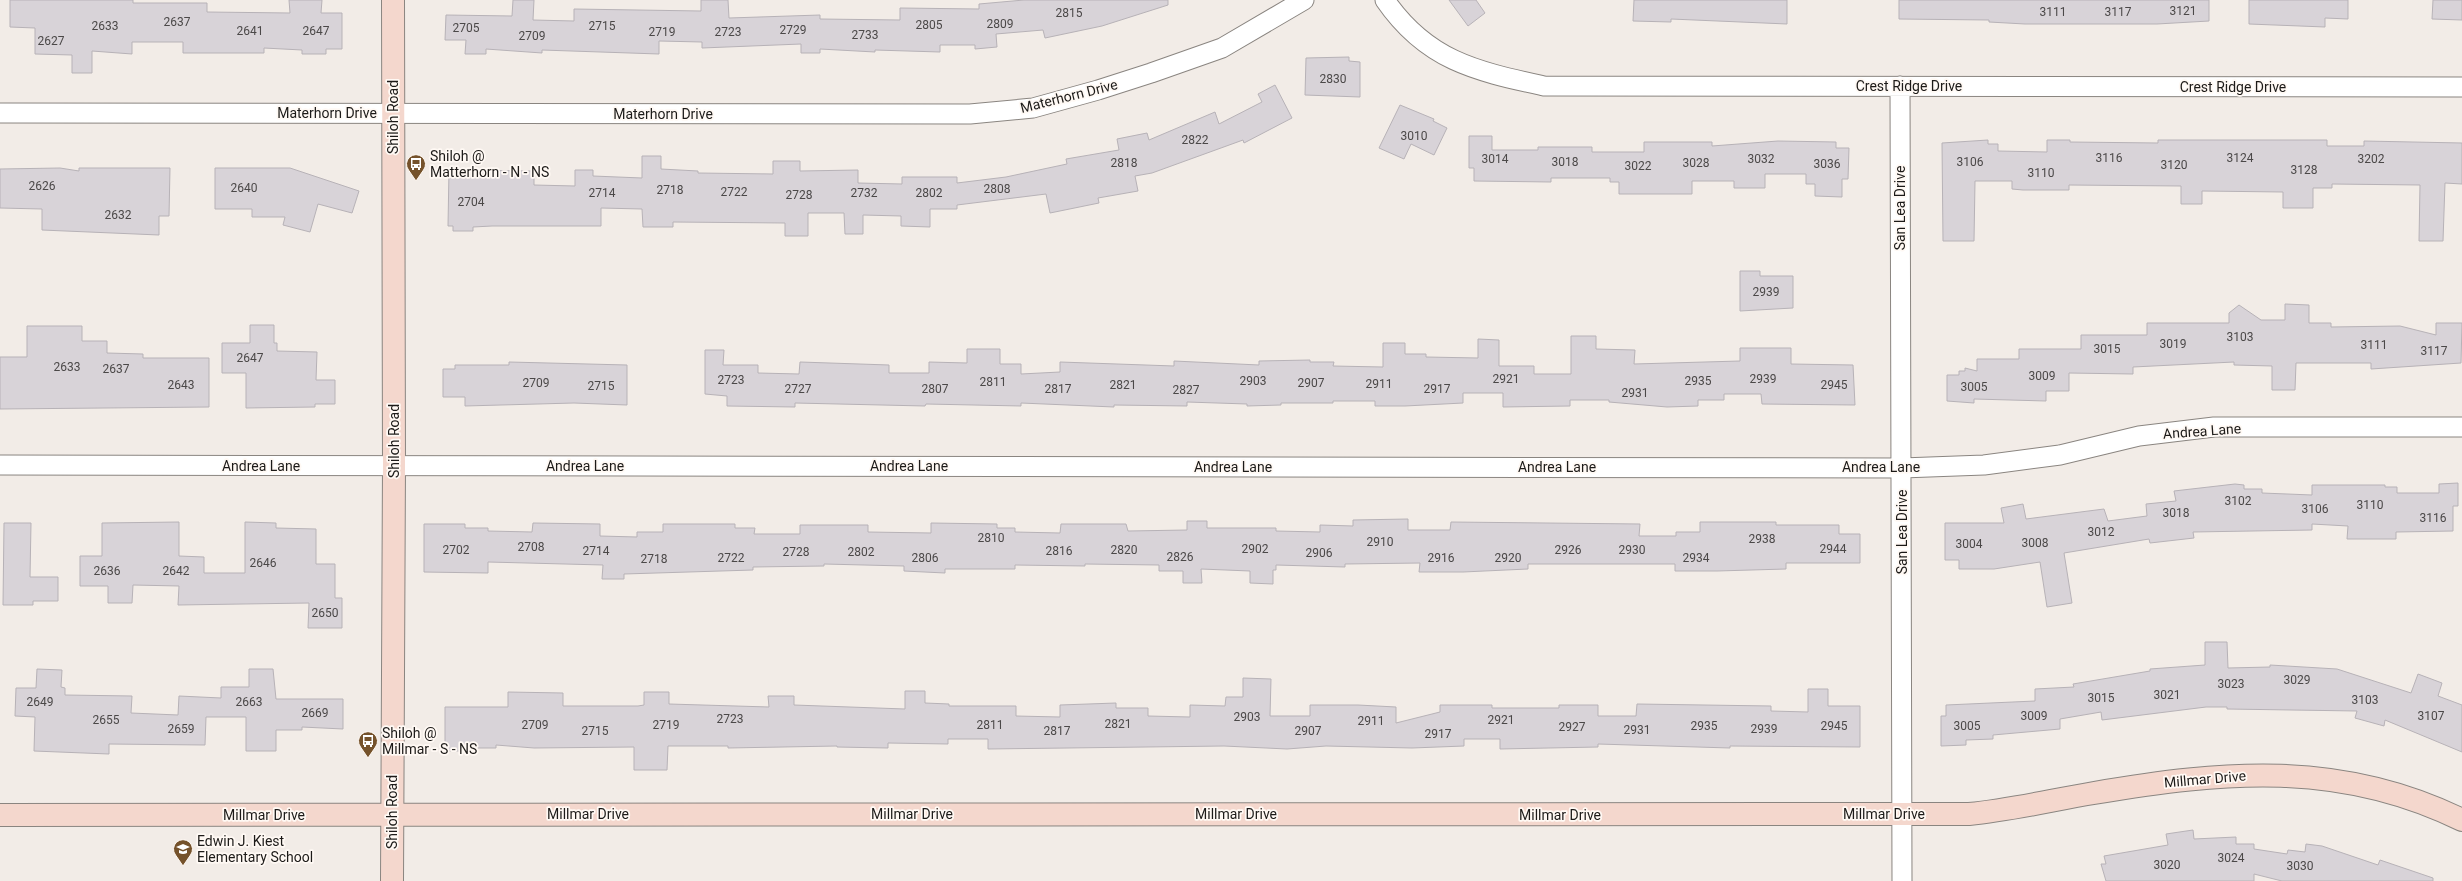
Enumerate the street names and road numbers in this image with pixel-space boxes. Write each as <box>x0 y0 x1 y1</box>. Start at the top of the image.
street label: Materhorn Drive <box>1019 76 1119 116</box>
street label: Crest Ridge Drive <box>1856 78 1962 94</box>
street label: Crest Ridge Drive <box>2180 79 2286 95</box>
street label: Shiloh Road <box>385 80 401 154</box>
street label: Materhorn Drive <box>277 105 377 121</box>
street label: Materhorn Drive <box>613 106 713 122</box>
street label: San Lea Drive <box>1892 166 1908 250</box>
street label: Shiloh Road <box>386 404 402 478</box>
street label: Andrea Lane <box>2162 420 2242 442</box>
street label: Andrea Lane <box>222 458 300 474</box>
street label: Andrea Lane <box>546 458 624 474</box>
street label: Andrea Lane <box>870 458 948 474</box>
street label: Andrea Lane <box>1194 459 1272 475</box>
street label: Andrea Lane <box>1518 459 1596 475</box>
street label: Andrea Lane <box>1842 459 1920 475</box>
street label: San Lea Drive <box>1894 490 1910 574</box>
street label: Millmar Drive <box>2163 767 2247 791</box>
street label: Shiloh Road <box>384 775 400 849</box>
street label: Millmar Drive <box>547 806 629 822</box>
street label: Millmar Drive <box>871 806 953 822</box>
street label: Millmar Drive <box>1195 806 1277 822</box>
street label: Millmar Drive <box>1843 806 1925 822</box>
street label: Millmar Drive <box>223 807 305 823</box>
street label: Millmar Drive <box>1519 807 1601 823</box>

